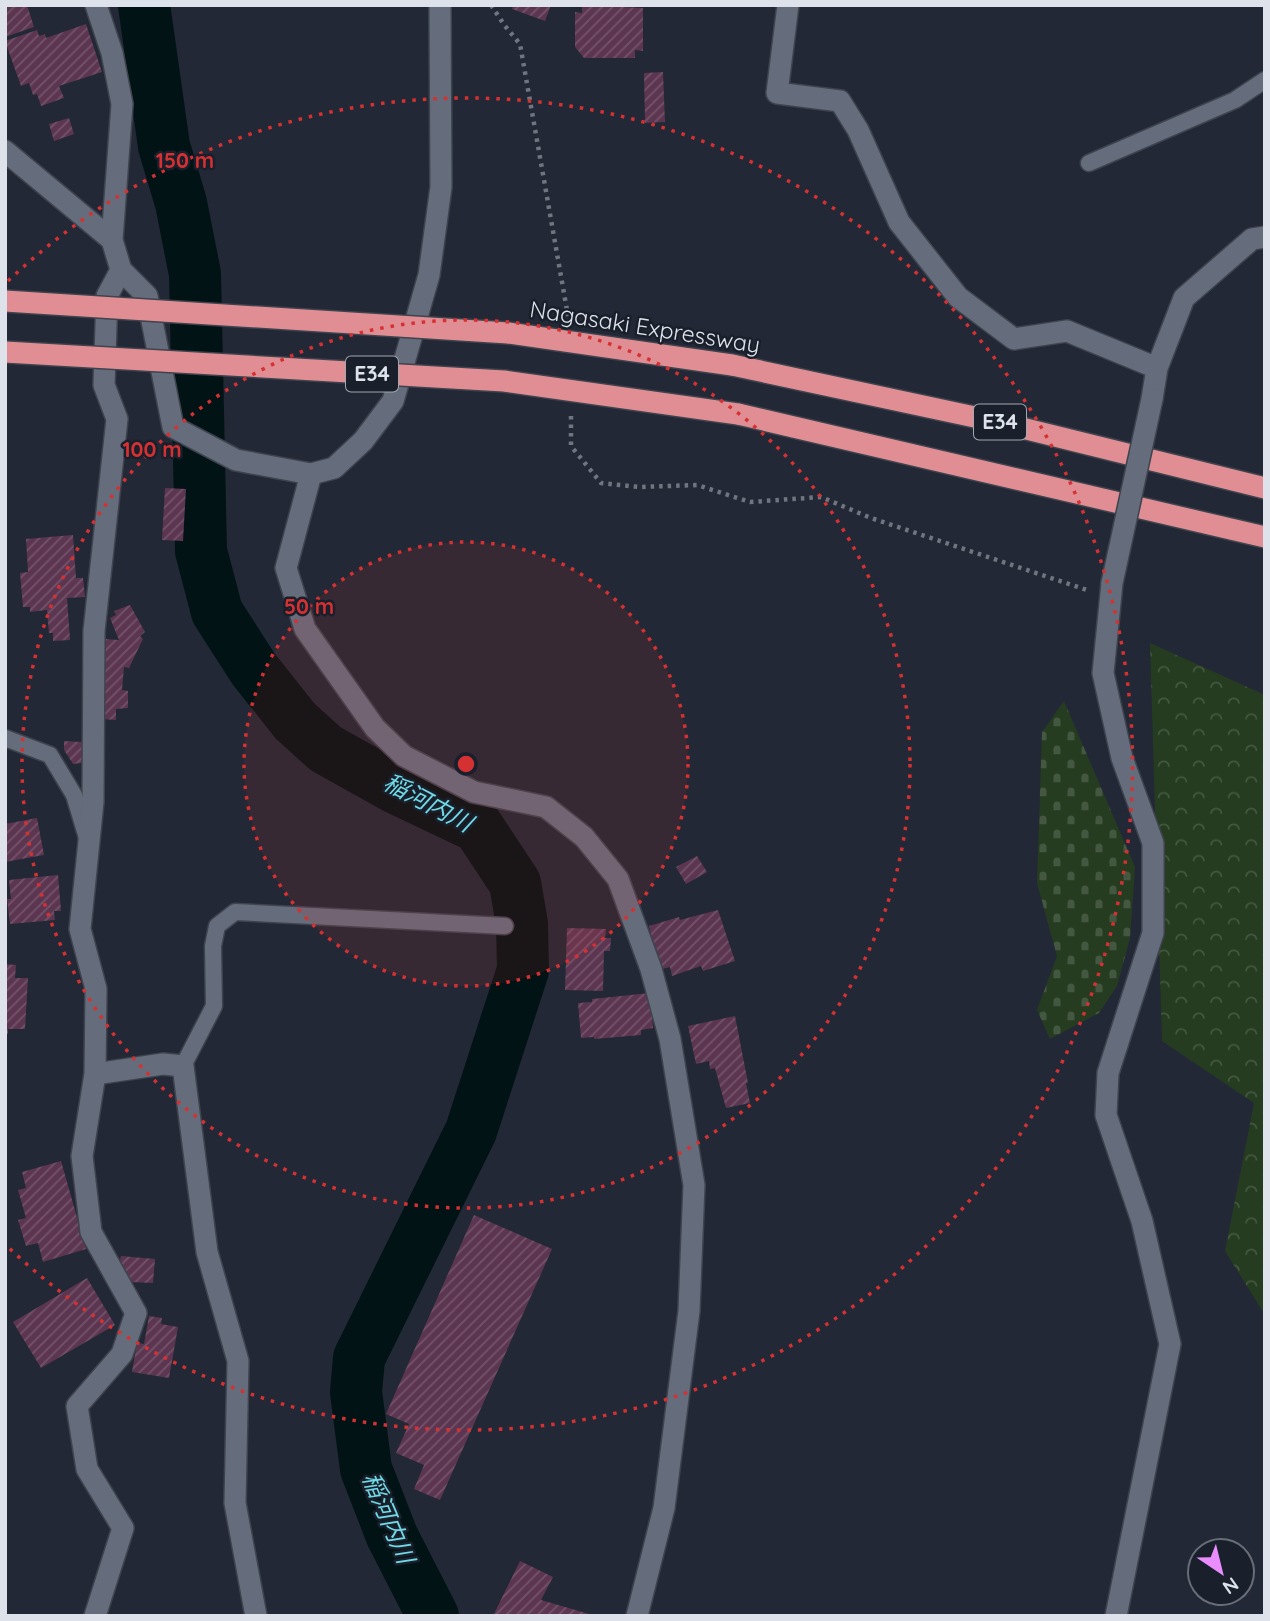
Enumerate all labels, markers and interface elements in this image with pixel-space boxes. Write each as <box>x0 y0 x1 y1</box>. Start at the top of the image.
text: 150 m <box>156 147 214 173</box>
street label: Nagasaki Expressway <box>528 294 762 359</box>
road number: E34 <box>346 356 398 392</box>
road number: E34 <box>974 404 1026 440</box>
text: 100 m <box>122 436 182 462</box>
text: 50 m <box>284 593 334 619</box>
centre of rings <box>454 752 478 776</box>
water label: 稲河内川 <box>379 766 481 839</box>
water label: 稲河内川 <box>356 1468 423 1570</box>
north arrow <box>1186 1537 1256 1607</box>
text: N <box>1218 1572 1243 1600</box>

